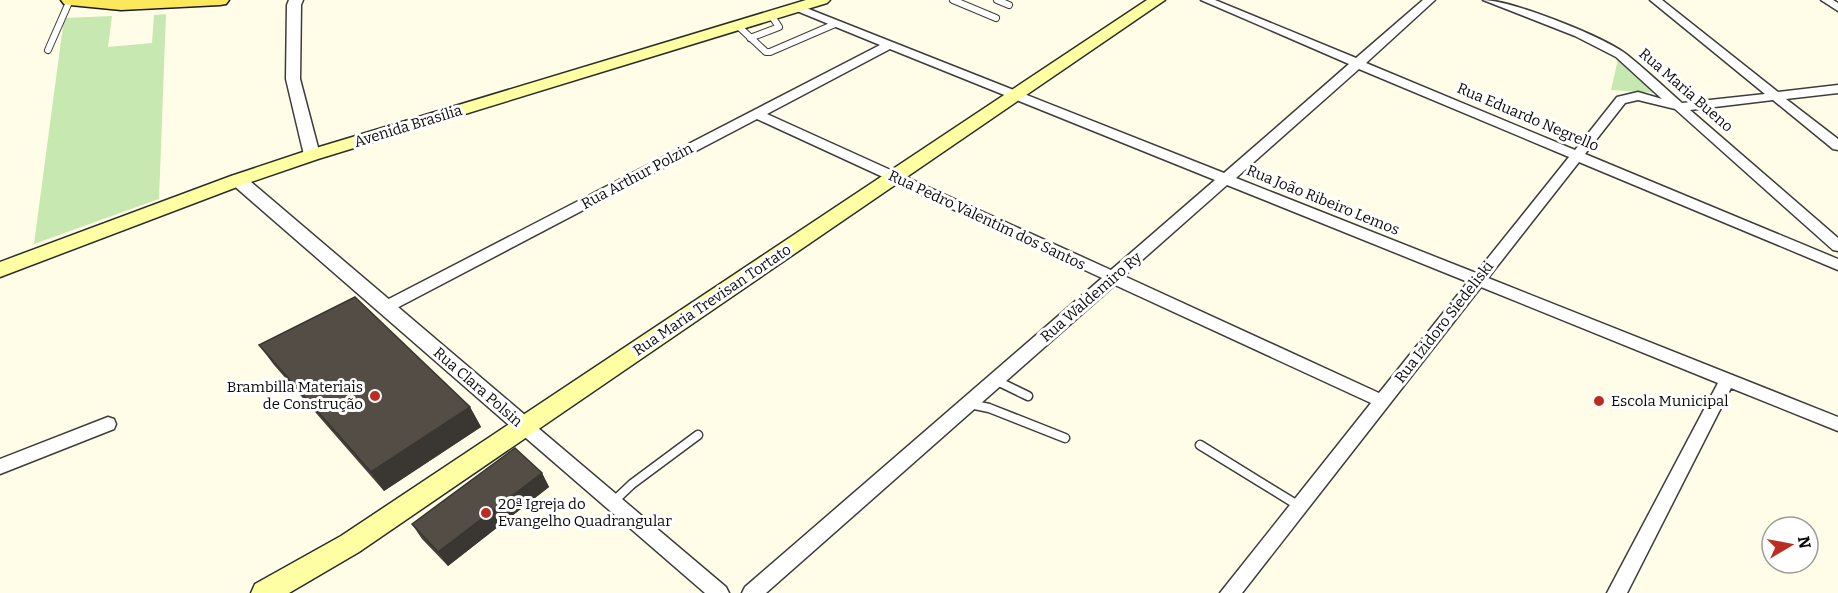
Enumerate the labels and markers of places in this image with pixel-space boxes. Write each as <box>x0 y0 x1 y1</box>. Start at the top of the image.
place label: Brambilla Materiais de Construção <box>227 378 363 413</box>
marker: Brambilla Materiais de Construção <box>368 389 382 403</box>
place label: Escola Municipal <box>1611 392 1729 410</box>
marker: Escola Municipal <box>1592 394 1606 408</box>
place label: 20ª Igreja do Evangelho Quadrangular <box>498 495 672 530</box>
marker: 20ª Igreja do Evangelho Quadrangular <box>479 506 493 520</box>

